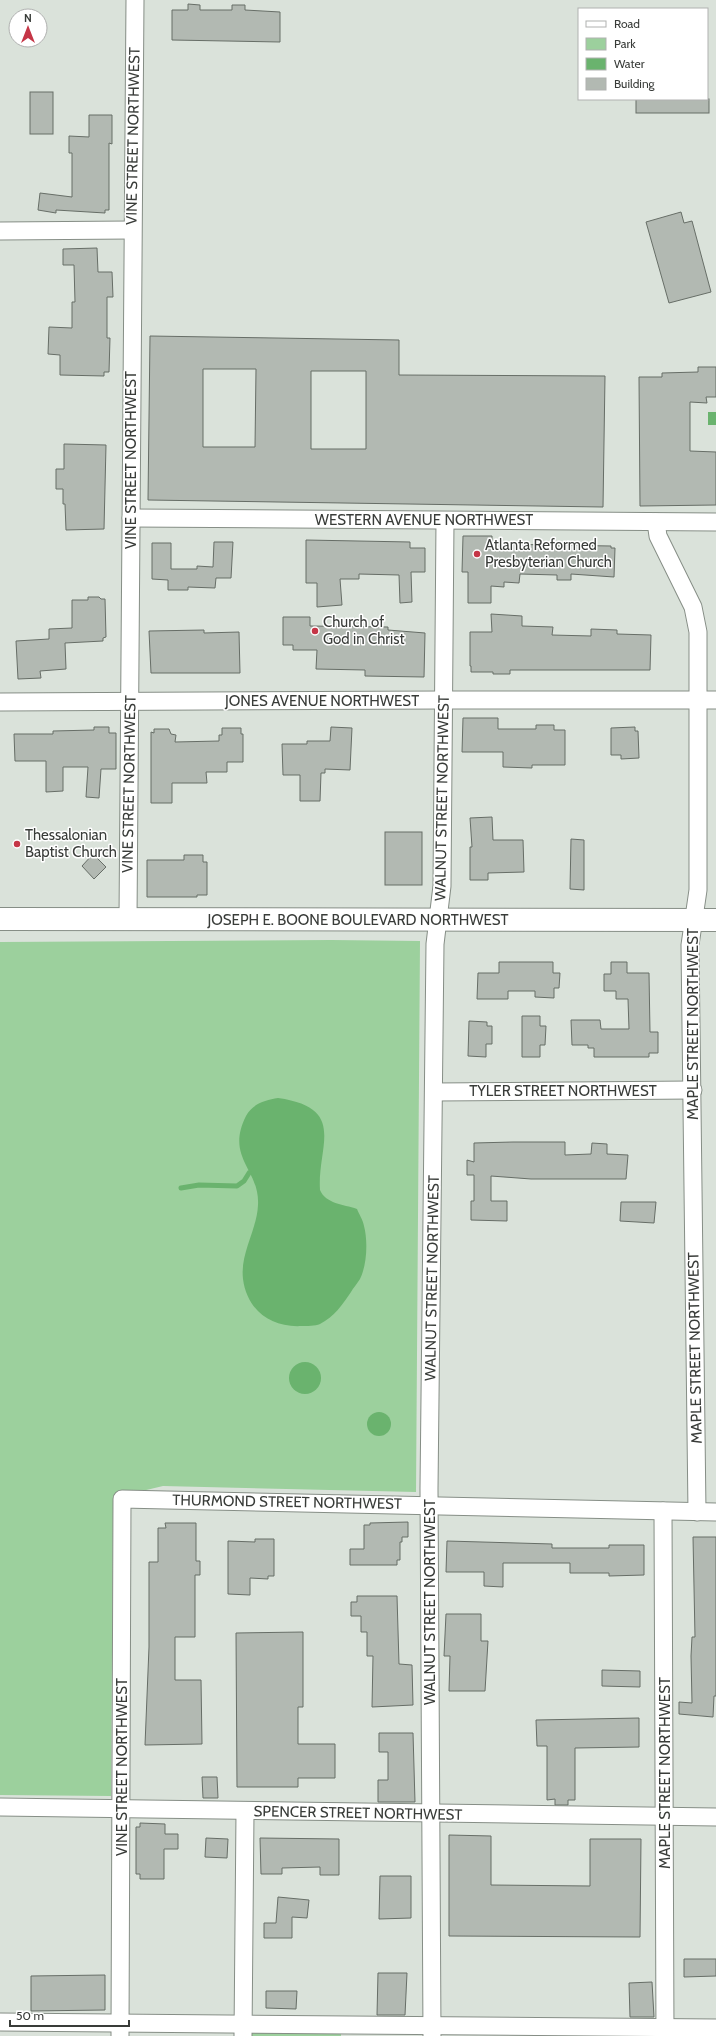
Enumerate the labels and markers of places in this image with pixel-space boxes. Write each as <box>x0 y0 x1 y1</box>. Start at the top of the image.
place label: Atlanta Reformed Presbyterian Church <box>485 536 612 571</box>
marker: Atlanta Reformed Presbyterian Church <box>472 549 482 559</box>
place label: Church of God in Christ <box>323 613 404 648</box>
marker: Church of God in Christ <box>310 626 320 636</box>
place label: Thessalonian Baptist Church <box>25 826 117 861</box>
marker: Thessalonian Baptist Church <box>12 839 22 849</box>

